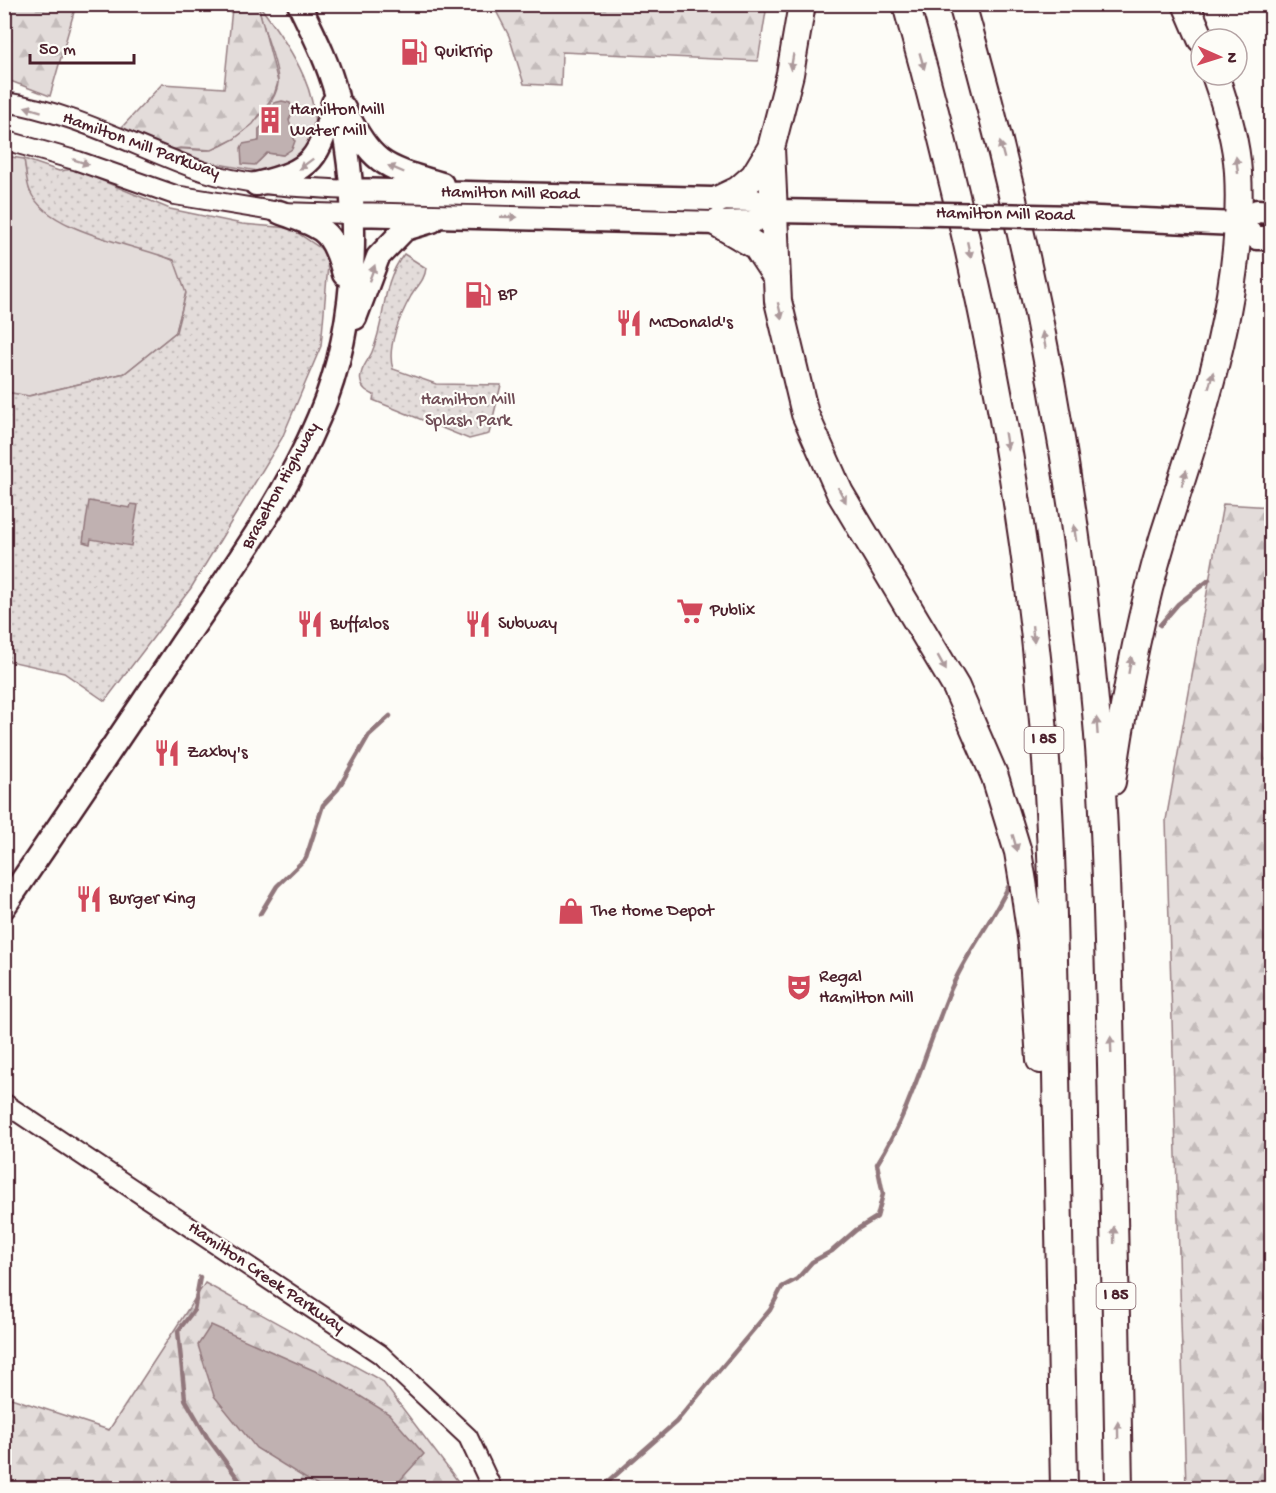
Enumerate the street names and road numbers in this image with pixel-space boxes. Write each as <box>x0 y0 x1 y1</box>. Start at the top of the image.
street label: Hamilton Mill Parkway <box>59 108 223 184</box>
street label: Hamilton Mill Road <box>441 182 581 206</box>
street label: Hamilton Mill Road <box>936 203 1076 227</box>
street label: Braselton Highway <box>237 419 325 554</box>
road number: I 85 <box>1024 727 1064 753</box>
street label: Hamilton Creek Parkway <box>184 1218 348 1338</box>
road number: I 85 <box>1096 1283 1136 1309</box>

